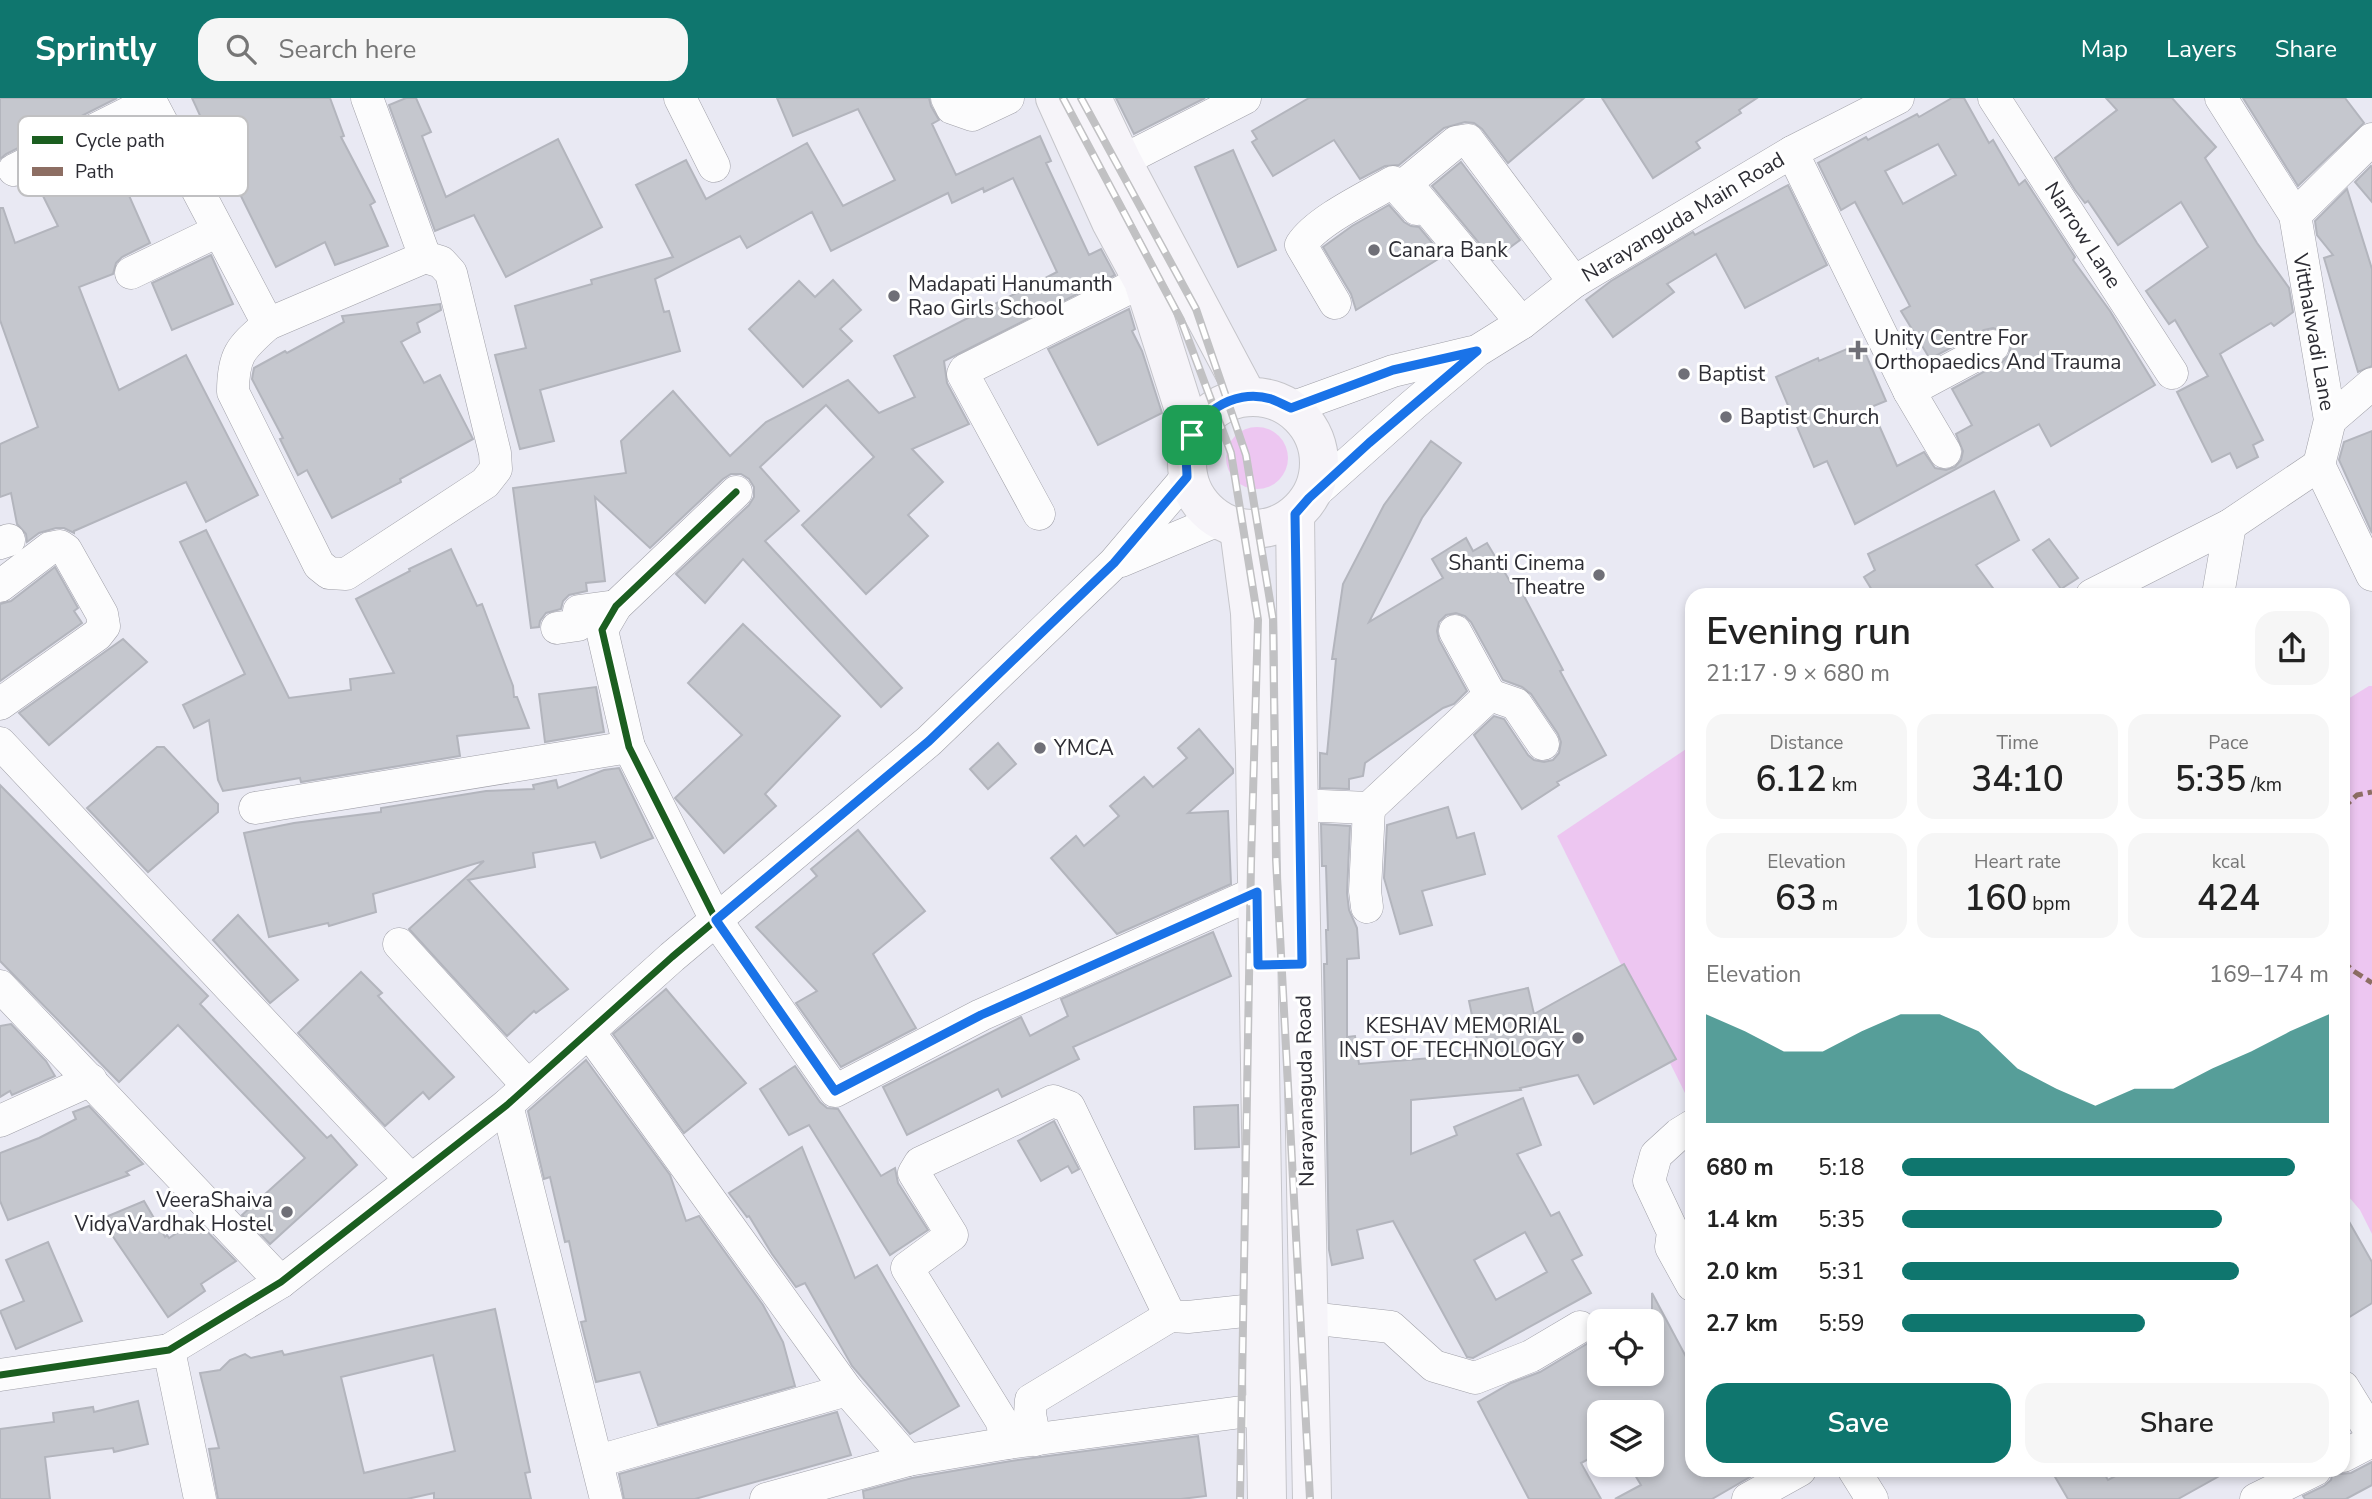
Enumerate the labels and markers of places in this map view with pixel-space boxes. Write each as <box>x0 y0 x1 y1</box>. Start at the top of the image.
place label: Canara Bank <box>1388 236 1508 264</box>
marker: Canara Bank <box>1366 242 1382 258</box>
place label: Madapati Hanumanth Rao Girls School <box>908 270 1113 322</box>
marker: Madapati Hanumanth Rao Girls School <box>886 288 902 304</box>
place label: Unity Centre For Orthopaedics And Trauma <box>1874 324 2121 376</box>
marker: Unity Centre For Orthopaedics And Trauma <box>1848 340 1868 360</box>
place label: Baptist <box>1698 360 1766 388</box>
marker: Baptist <box>1676 366 1692 382</box>
place label: Baptist Church <box>1740 403 1879 431</box>
pin <box>1162 405 1222 465</box>
marker: Baptist Church <box>1718 409 1734 425</box>
place label: Shanti Cinema Theatre <box>1448 549 1585 601</box>
marker: Shanti Cinema Theatre <box>1591 567 1607 583</box>
place label: YMCA <box>1053 734 1114 762</box>
marker: YMCA <box>1032 740 1048 756</box>
place label: KESHAV MEMORIAL INST OF TECHNOLOGY <box>1339 1012 1565 1064</box>
marker: KESHAV MEMORIAL INST OF TECHNOLOGY <box>1570 1030 1586 1046</box>
place label: VeeraShaiva VidyaVardhak Hostel <box>73 1186 274 1238</box>
marker: VeeraShaiva VidyaVardhak Hostel <box>279 1204 295 1220</box>

